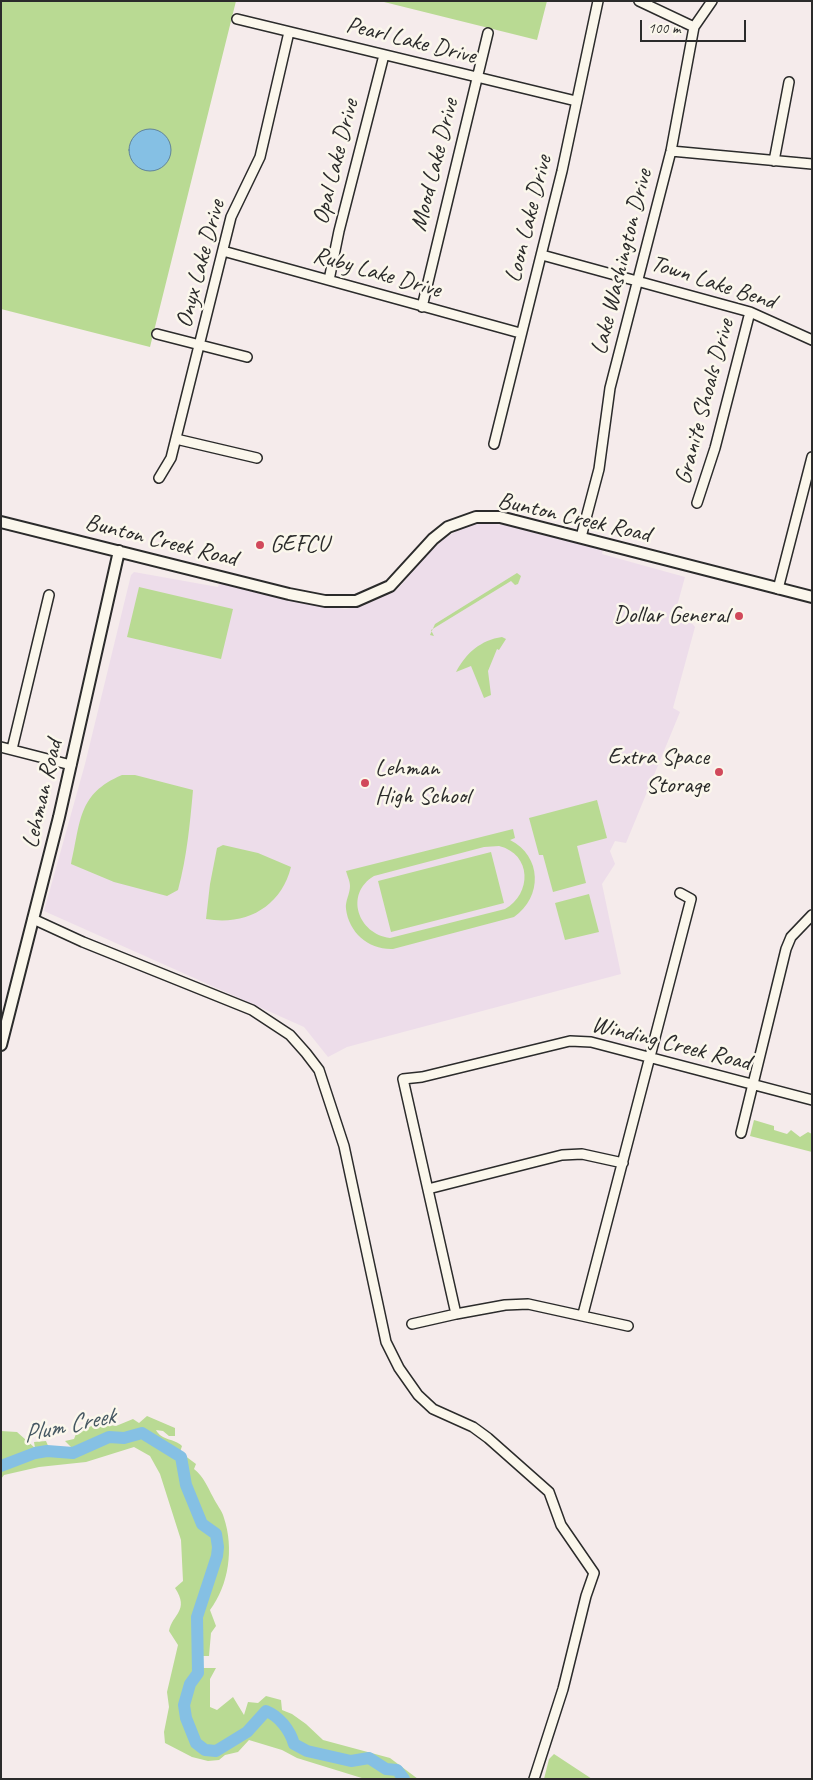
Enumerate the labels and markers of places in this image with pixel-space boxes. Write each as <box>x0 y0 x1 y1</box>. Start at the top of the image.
place label: GEFCU <box>270 531 329 559</box>
marker: GEFCU <box>254 539 266 551</box>
place label: Dollar General <box>614 602 729 630</box>
marker: Dollar General <box>733 610 745 622</box>
place label: Extra Space Storage <box>608 744 709 800</box>
place label: Lehman High School <box>375 755 470 811</box>
marker: Extra Space Storage <box>713 766 725 778</box>
marker: Lehman High School <box>359 777 371 789</box>

